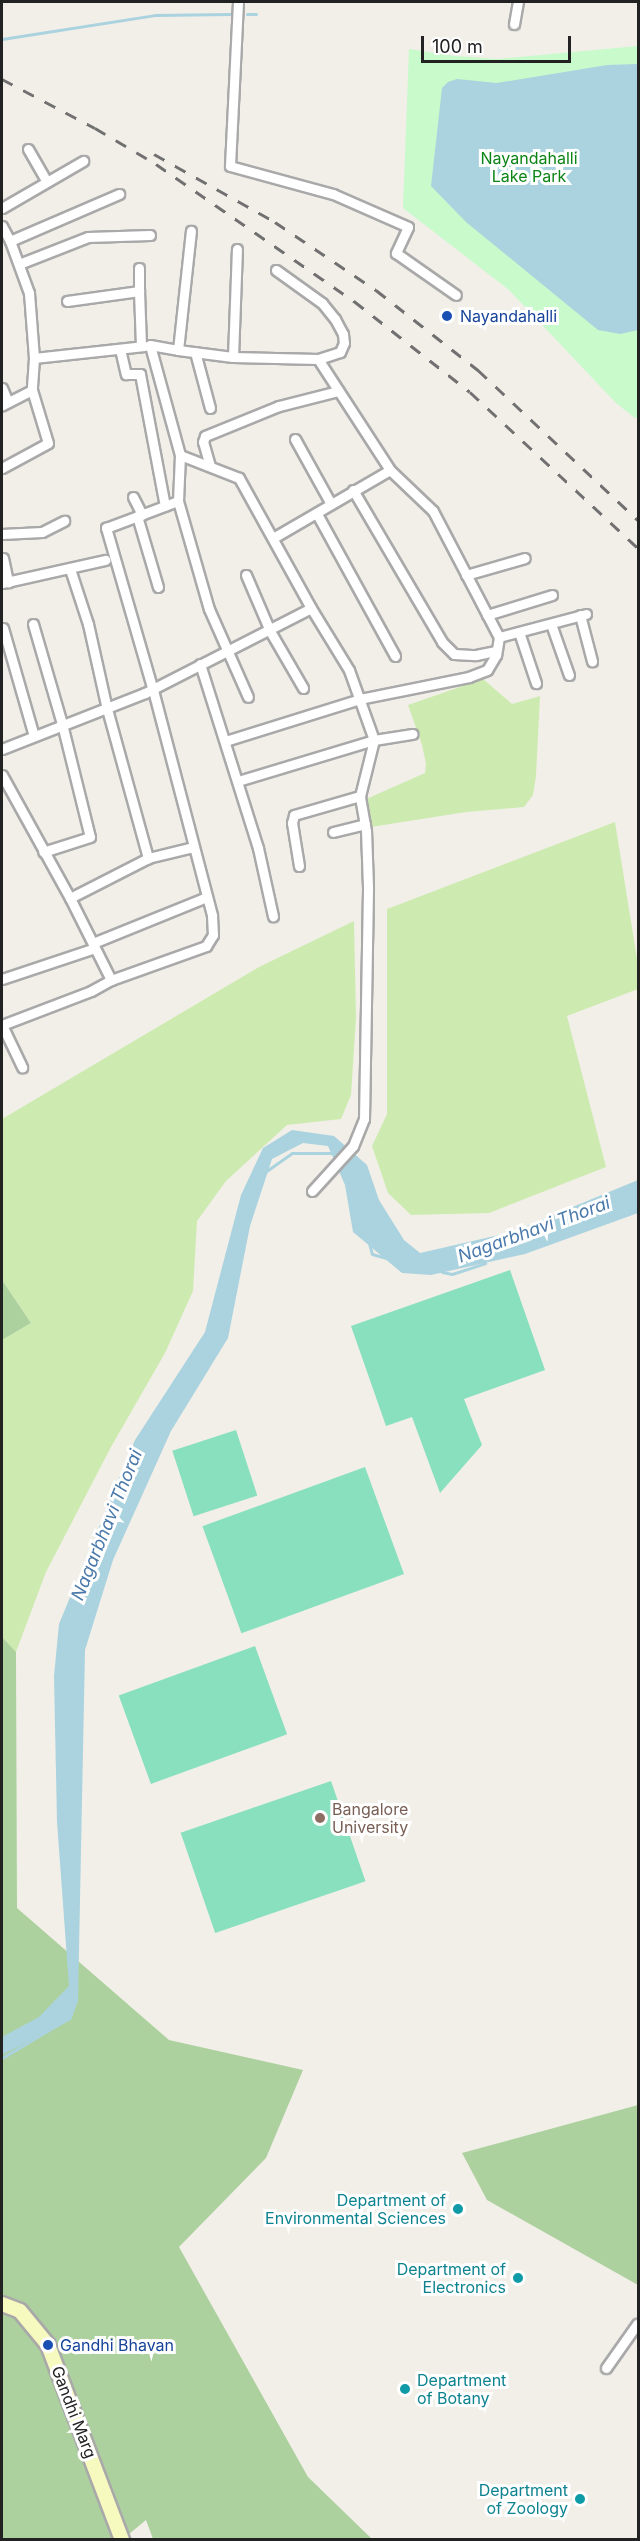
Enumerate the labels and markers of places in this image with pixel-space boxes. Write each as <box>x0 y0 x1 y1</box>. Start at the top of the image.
place label: Nayandahalli <box>460 306 557 326</box>
marker: Nayandahalli <box>438 307 456 325</box>
place label: Bangalore University <box>332 1799 408 1837</box>
marker: Bangalore University <box>313 1811 327 1825</box>
place label: Department of Environmental Sciences <box>265 2190 446 2228</box>
marker: Department of Environmental Sciences <box>451 2202 465 2216</box>
place label: Department of Electronics <box>397 2259 506 2297</box>
marker: Department of Electronics <box>511 2271 525 2285</box>
place label: Gandhi Bhavan <box>60 2335 174 2355</box>
marker: Gandhi Bhavan <box>41 2338 55 2352</box>
place label: Department of Botany <box>417 2370 506 2408</box>
marker: Department of Botany <box>398 2382 412 2396</box>
place label: Department of Zoology <box>479 2480 568 2518</box>
marker: Department of Zoology <box>573 2492 587 2506</box>

